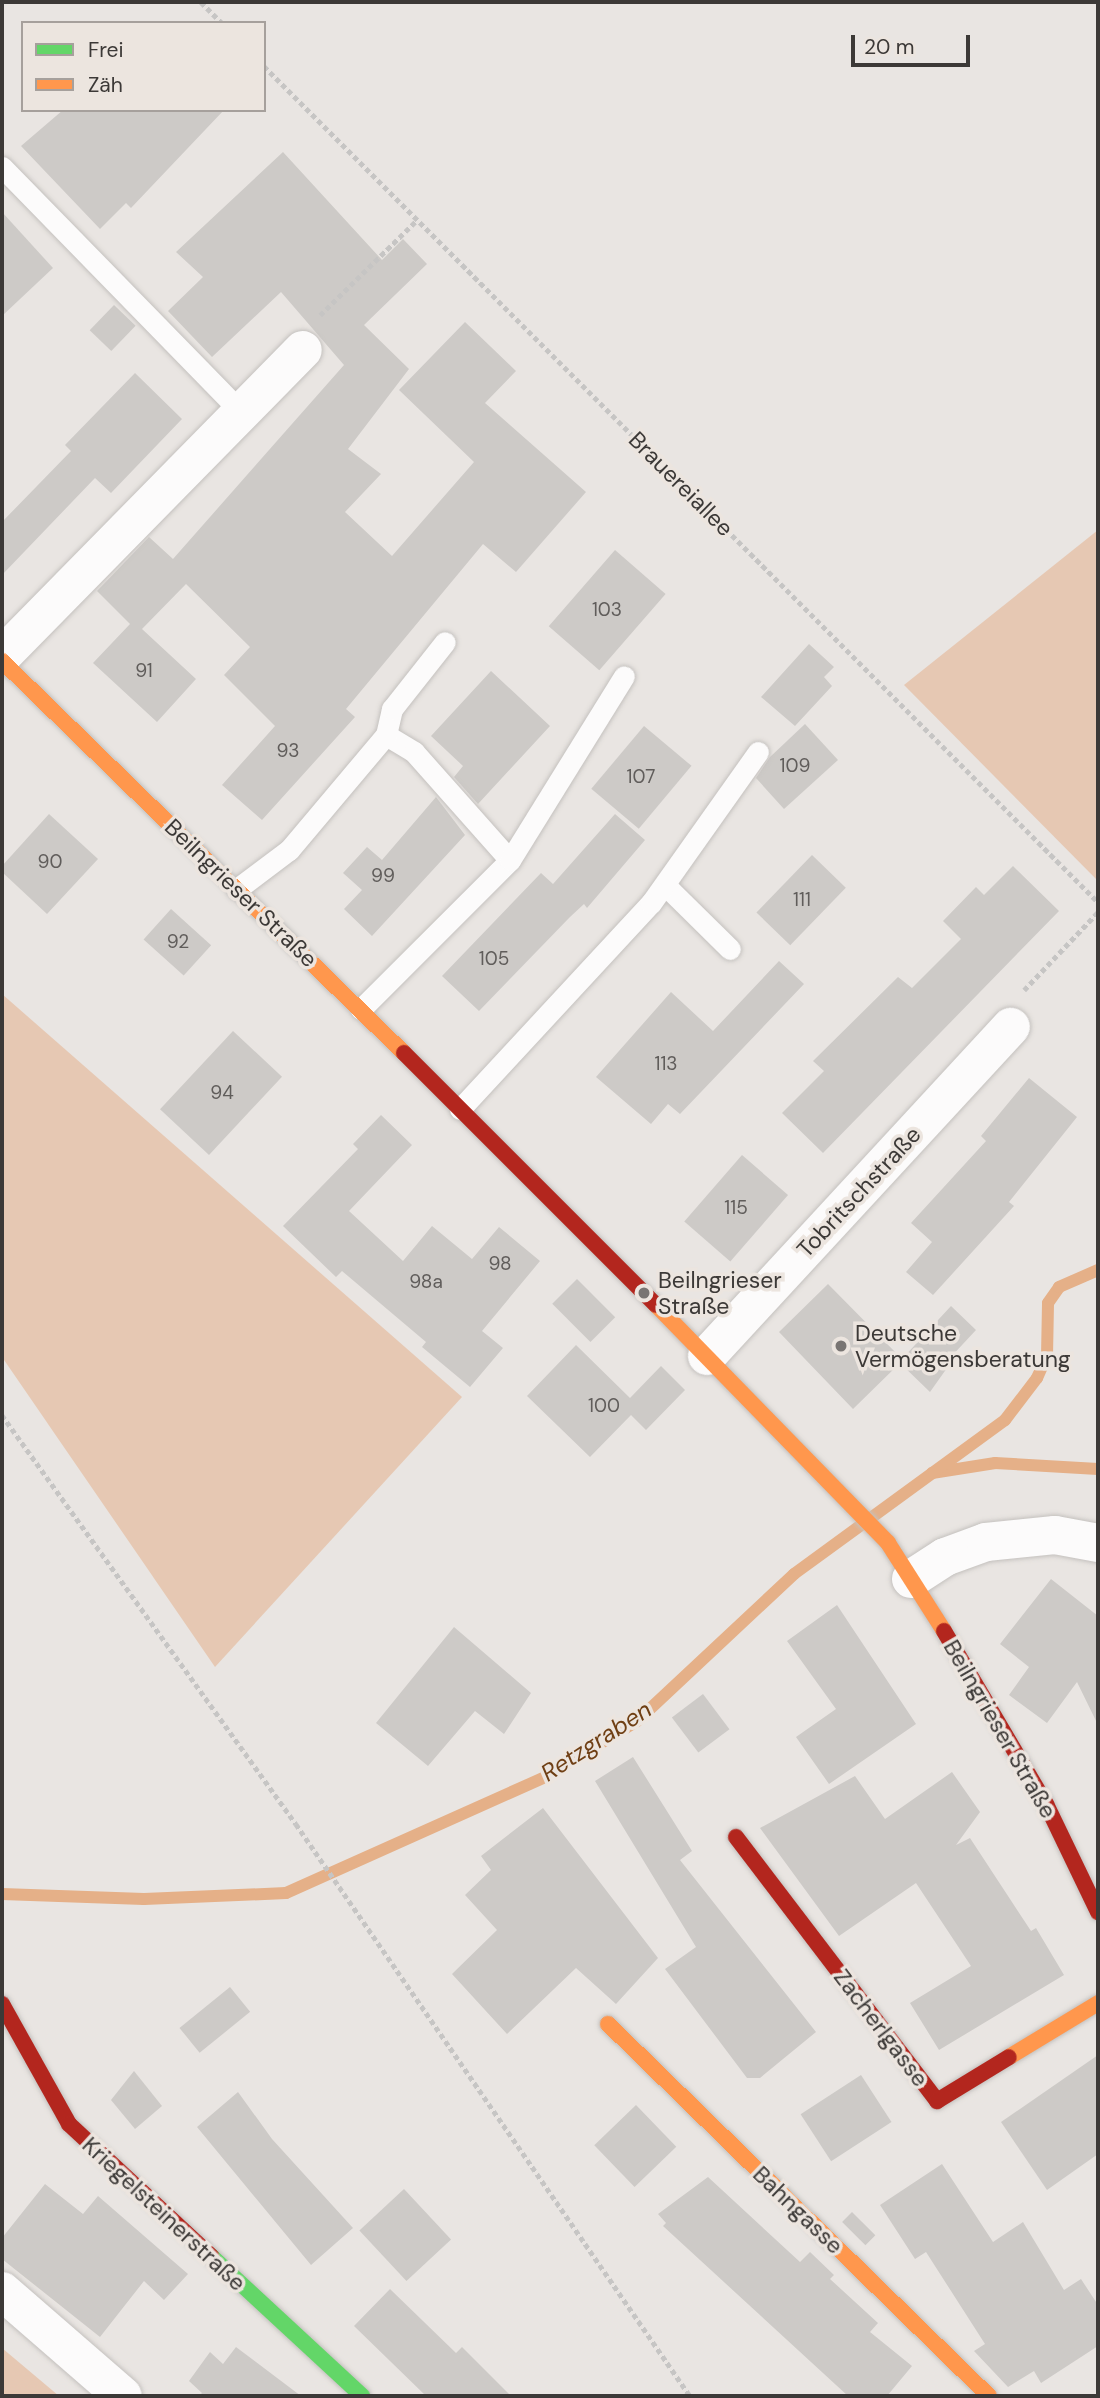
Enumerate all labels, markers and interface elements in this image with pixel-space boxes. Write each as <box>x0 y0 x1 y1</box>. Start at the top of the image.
legend <box>21 21 266 112</box>
scale bar <box>855 21 974 65</box>
text: 20 m <box>864 33 915 61</box>
text: Frei <box>88 36 124 64</box>
text: Zäh <box>88 71 123 99</box>
street label: Brauereiallee <box>623 426 739 542</box>
house number: 103 <box>592 599 622 621</box>
house number: 91 <box>135 660 153 682</box>
house number: 93 <box>277 740 299 762</box>
house number: 109 <box>780 755 810 777</box>
house number: 107 <box>627 766 655 788</box>
street label: Beilngrieser Straße <box>159 813 323 973</box>
house number: 90 <box>38 851 62 873</box>
house number: 99 <box>371 865 395 887</box>
house number: 111 <box>793 889 811 911</box>
house number: 92 <box>167 931 189 953</box>
house number: 105 <box>479 948 509 970</box>
house number: 113 <box>654 1053 678 1075</box>
house number: 94 <box>210 1082 234 1104</box>
street label: Tobritschstraße <box>791 1121 927 1263</box>
house number: 115 <box>724 1197 748 1219</box>
house number: 98 <box>488 1253 512 1275</box>
place label: Beilngrieser Straße <box>658 1266 782 1320</box>
house number: 98a <box>409 1271 443 1293</box>
marker: Beilngrieser Straße <box>636 1285 652 1301</box>
place label: Deutsche Vermögensberatung <box>855 1319 1071 1373</box>
marker: Deutsche Vermögensberatung <box>833 1338 849 1354</box>
house number: 100 <box>588 1395 620 1417</box>
street label: Beilngrieser Straße <box>938 1635 1062 1823</box>
water label: Retzgraben <box>535 1695 657 1787</box>
street label: Zacherlgasse <box>828 1964 934 2092</box>
street label: Kriegelsteinerstraße <box>77 2131 251 2297</box>
street label: Bahngasse <box>747 2160 849 2260</box>

